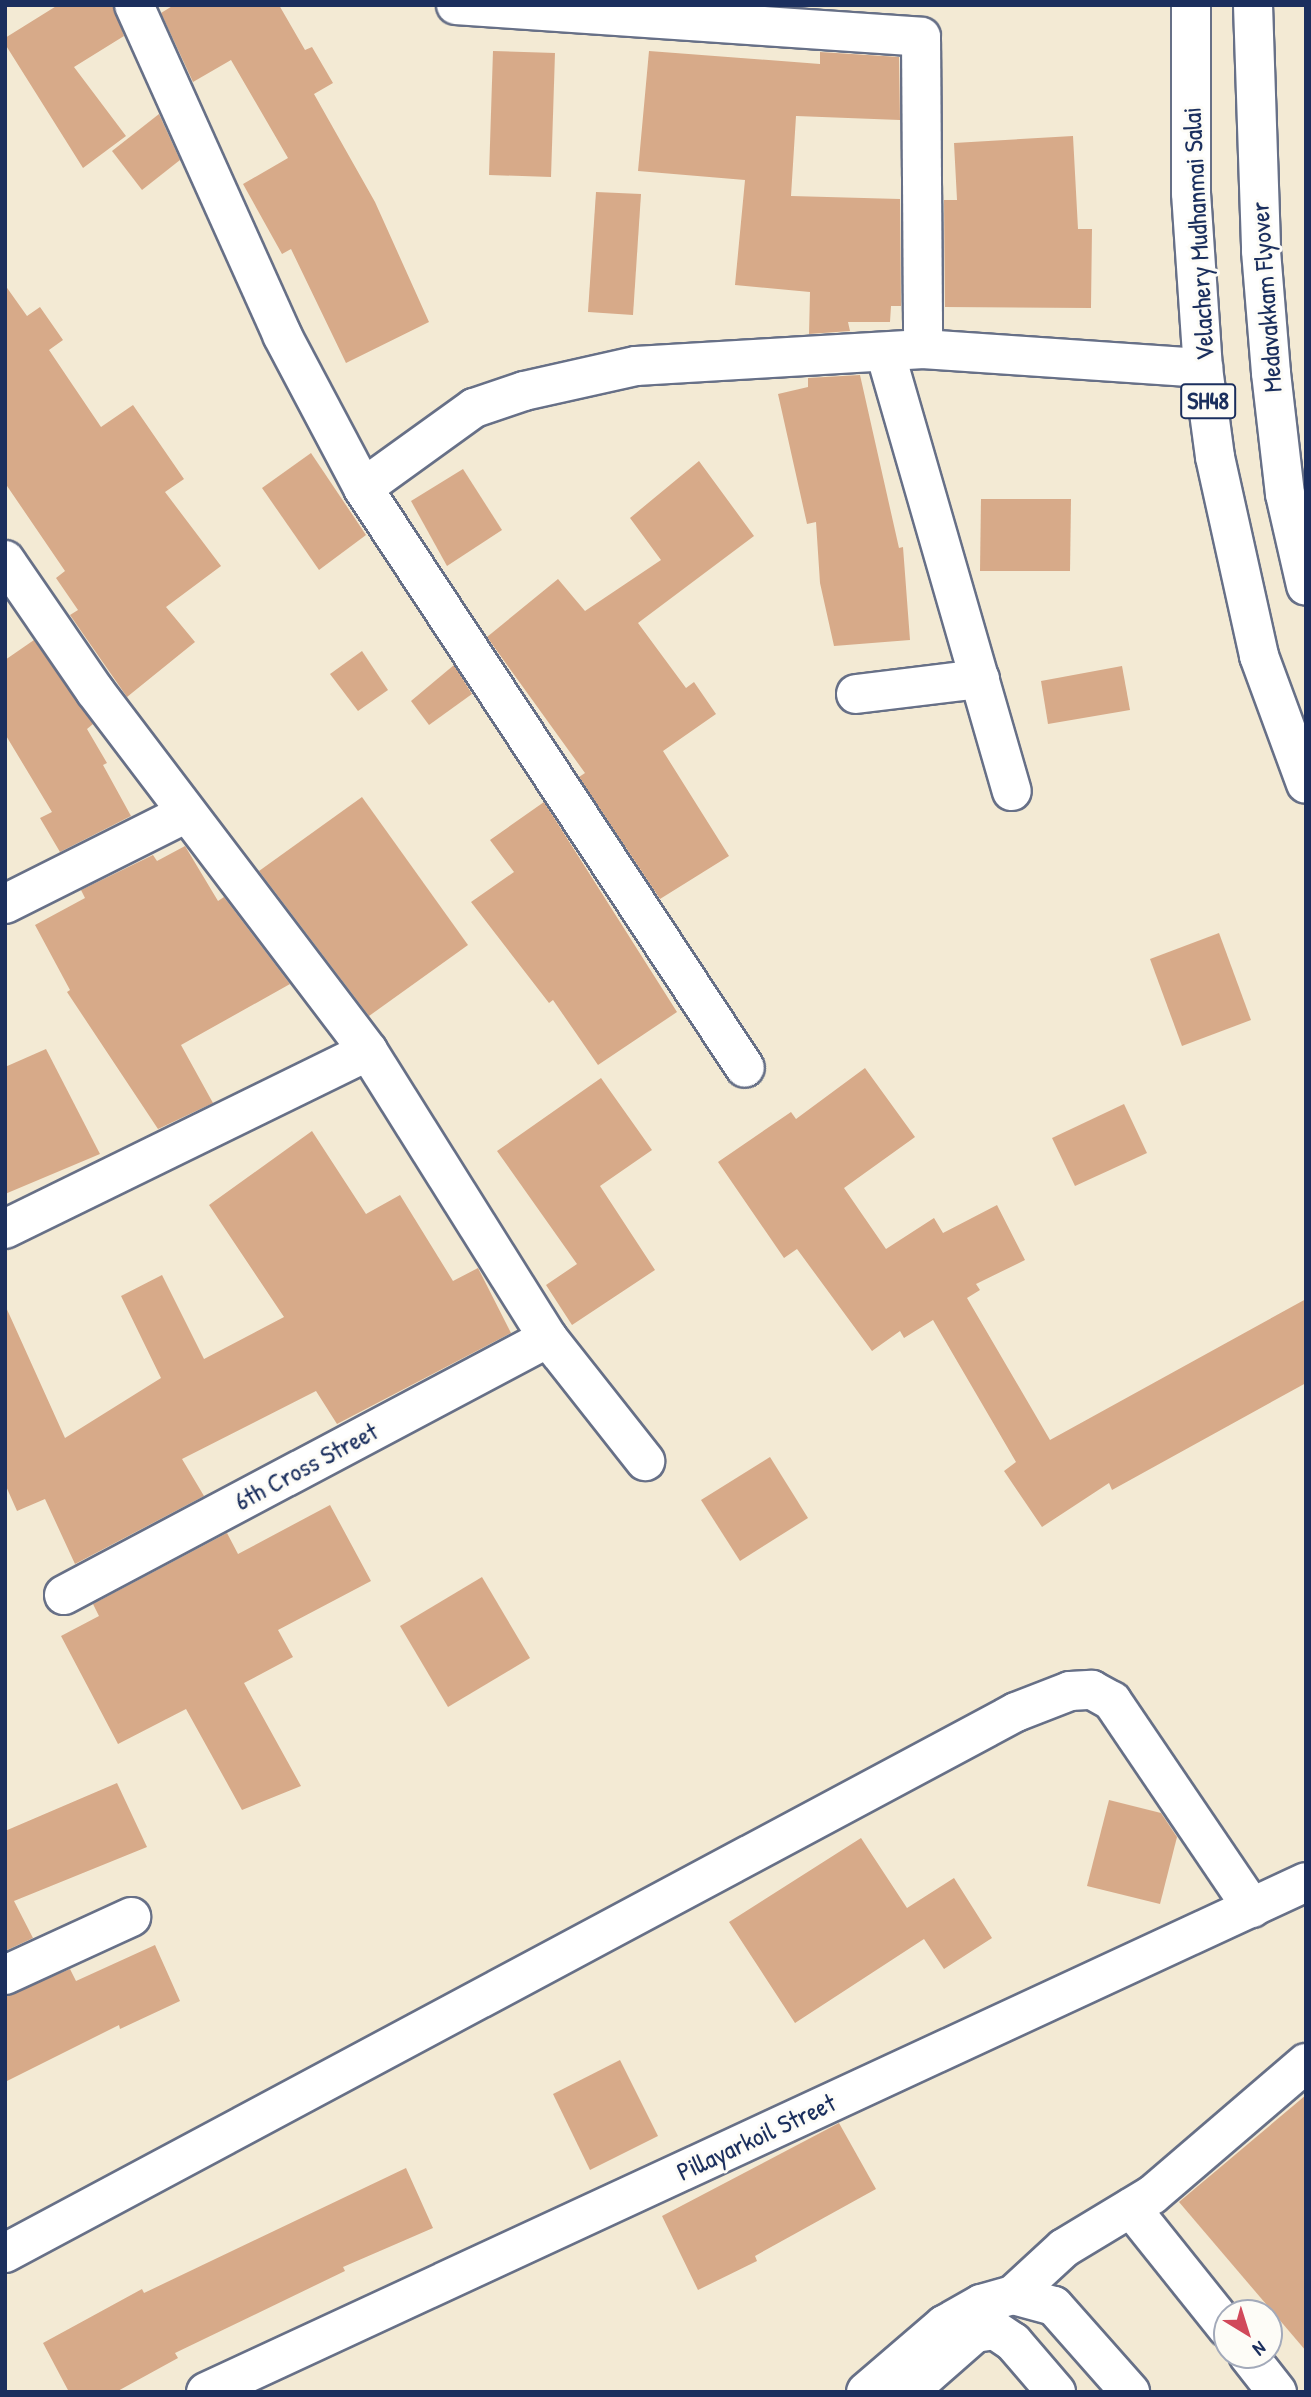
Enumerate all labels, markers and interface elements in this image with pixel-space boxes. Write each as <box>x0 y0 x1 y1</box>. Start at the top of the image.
street label: Velachery Mudhanmai Salai <box>1176 106 1220 362</box>
street label: Medavakkam Flyover <box>1244 201 1288 393</box>
road number: SH48 <box>1180 380 1236 422</box>
street label: 6th Cross Street <box>229 1415 383 1517</box>
street label: Pillayarkoil Street <box>672 2087 840 2187</box>
north arrow <box>1213 2299 1283 2369</box>
text: N <box>1248 2336 1272 2362</box>

